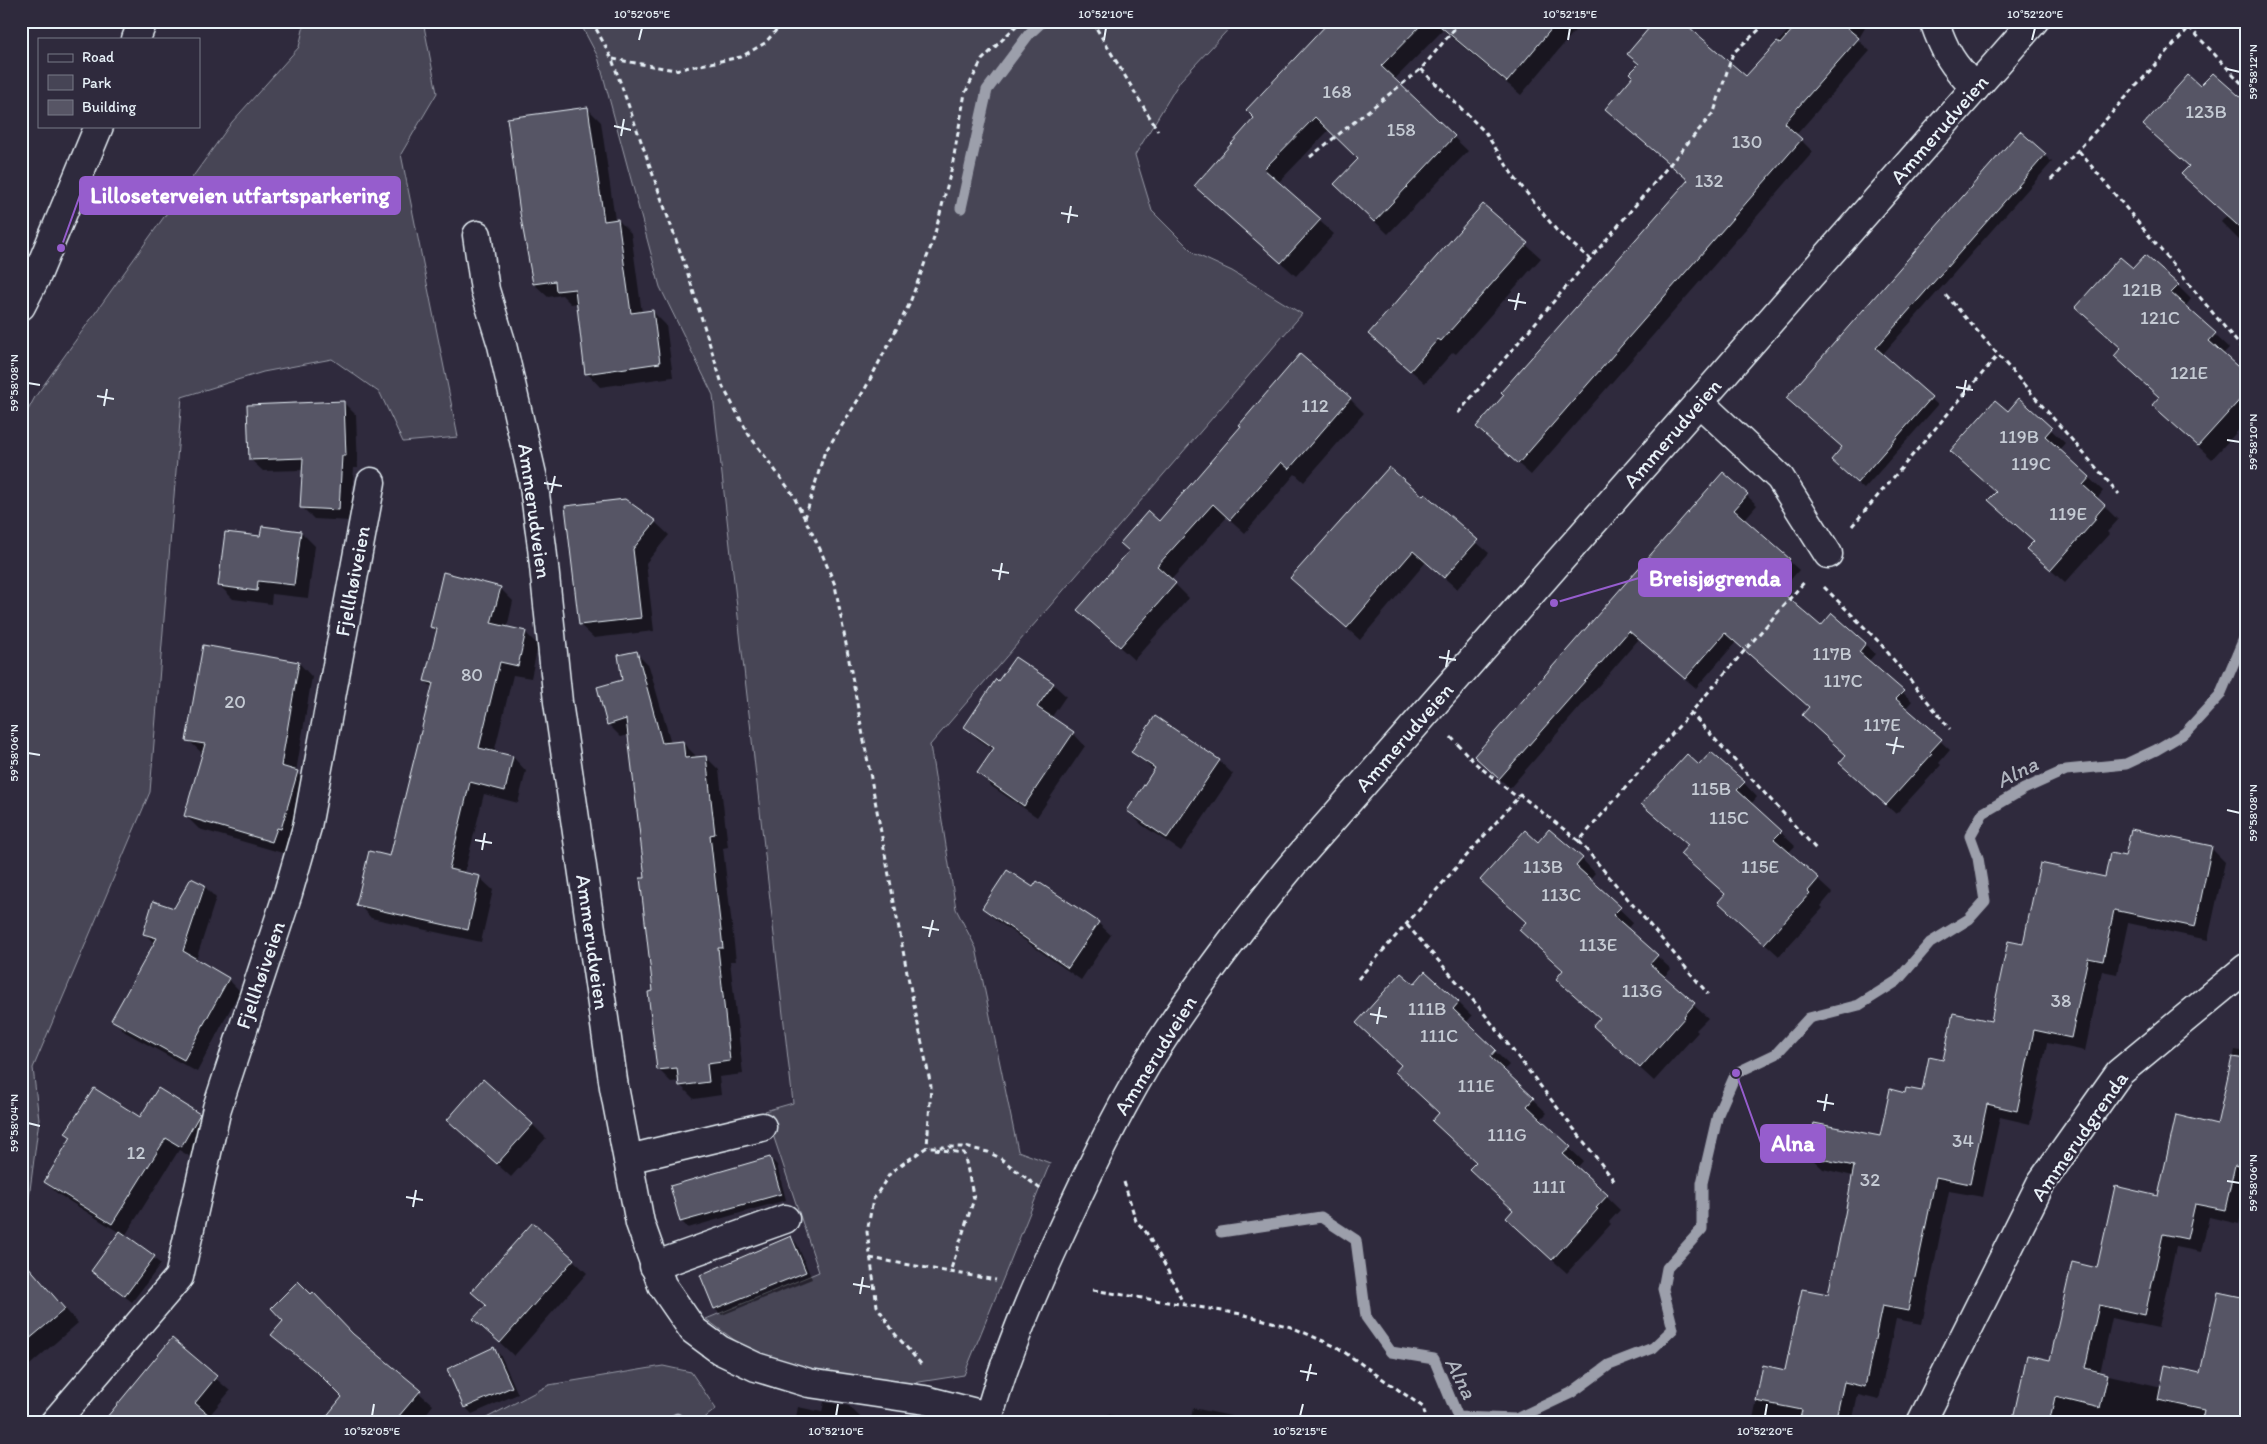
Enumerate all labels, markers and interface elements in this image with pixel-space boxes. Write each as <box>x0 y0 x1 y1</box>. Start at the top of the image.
text: 10°52'05"E <box>614 7 670 21</box>
text: 10°52'10"E <box>1078 7 1134 21</box>
text: 10°52'15"E <box>1543 7 1597 21</box>
text: 10°52'20"E <box>2007 7 2063 21</box>
legend <box>38 38 200 128</box>
text: 59°58'12"N <box>2246 44 2260 100</box>
text: Road <box>82 48 115 66</box>
street label: Ammerudveien <box>1885 69 1993 189</box>
text: Park <box>82 74 112 92</box>
house number: 168 <box>1322 80 1352 103</box>
text: Building <box>82 98 136 116</box>
house number: 123B <box>2185 100 2227 123</box>
house number: 158 <box>1386 118 1416 141</box>
house number: 130 <box>1732 130 1762 153</box>
house number: 132 <box>1694 169 1724 192</box>
callout: Lilloseterveien utfartsparkering <box>80 177 400 214</box>
text: Lilloseterveien utfartsparkering <box>90 182 390 209</box>
house number: 121B <box>2122 278 2162 301</box>
house number: 121C <box>2140 306 2180 329</box>
text: 59°58'08"N <box>7 354 21 412</box>
house number: 121E <box>2170 361 2208 384</box>
street label: Ammerudveien <box>1618 373 1726 493</box>
house number: 112 <box>1301 394 1329 417</box>
text: 59°58'10"N <box>2246 414 2260 470</box>
house number: 119B <box>1999 425 2039 448</box>
street label: Ammerudveien <box>513 442 557 580</box>
house number: 119C <box>2011 452 2051 475</box>
house number: 119E <box>2049 502 2087 525</box>
street label: Fjellhøiveien <box>329 523 375 639</box>
callout: Breisjøgrenda <box>1639 559 1791 596</box>
text: Breisjøgrenda <box>1649 565 1781 592</box>
house number: 117B <box>1812 642 1852 665</box>
house number: 80 <box>461 663 483 686</box>
house number: 117C <box>1823 669 1863 692</box>
street label: Ammerudveien <box>1350 677 1458 797</box>
house number: 20 <box>224 690 246 713</box>
house number: 117E <box>1863 713 1901 736</box>
text: 59°58'06"N <box>7 724 21 782</box>
water label: Alna <box>1991 750 2043 794</box>
house number: 115B <box>1691 777 1731 800</box>
text: 59°58'08"N <box>2246 784 2260 842</box>
house number: 115C <box>1709 806 1749 829</box>
house number: 113B <box>1523 855 1563 878</box>
house number: 115E <box>1741 855 1779 878</box>
street label: Ammerudveien <box>571 873 615 1011</box>
house number: 113C <box>1541 883 1581 906</box>
street label: Fjellhøiveien <box>230 918 290 1032</box>
house number: 113E <box>1579 933 1617 956</box>
house number: 113G <box>1621 979 1663 1002</box>
house number: 38 <box>2051 989 2071 1012</box>
street label: Ammerudveien <box>1108 990 1202 1120</box>
house number: 111B <box>1408 997 1446 1020</box>
house number: 111C <box>1420 1024 1458 1047</box>
street label: Ammerudgrenda <box>2025 1066 2133 1206</box>
house number: 111E <box>1458 1074 1494 1097</box>
text: 59°58'04"N <box>7 1094 21 1152</box>
house number: 111G <box>1487 1123 1527 1146</box>
callout: Alna <box>1761 1125 1825 1162</box>
house number: 34 <box>1952 1129 1974 1152</box>
text: Alna <box>1770 1130 1815 1157</box>
house number: 12 <box>127 1141 145 1164</box>
text: 59°58'06"N <box>2246 1154 2260 1212</box>
house number: 32 <box>1860 1168 1880 1191</box>
house number: 111I <box>1532 1175 1566 1198</box>
water label: Alna <box>1439 1352 1483 1404</box>
text: 10°52'05"E <box>344 1424 400 1438</box>
text: 10°52'10"E <box>808 1424 864 1438</box>
text: 10°52'15"E <box>1273 1424 1327 1438</box>
text: 10°52'20"E <box>1737 1424 1793 1438</box>

